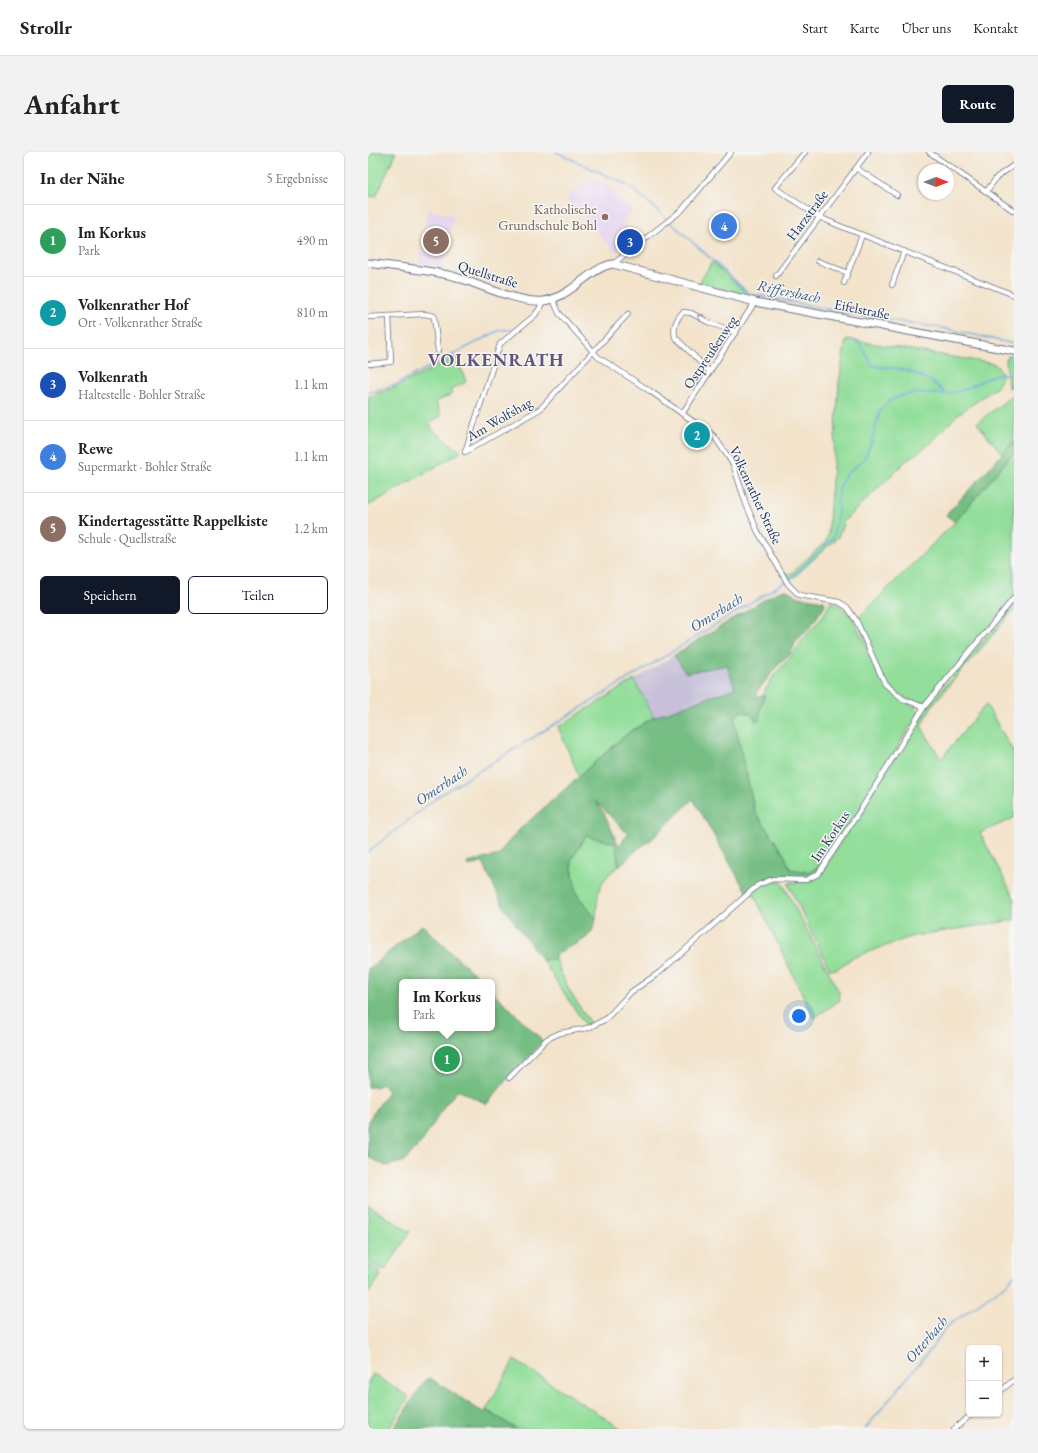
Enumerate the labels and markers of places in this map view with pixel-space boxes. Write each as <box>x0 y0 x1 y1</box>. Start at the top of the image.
place label: Katholische Grundschule Bohl <box>498 200 598 234</box>
pin: 4 <box>711 211 737 241</box>
marker: Katholische Grundschule Bohl <box>600 212 610 222</box>
pin: 5 <box>423 226 449 256</box>
pin: 3 <box>617 227 643 257</box>
pin: 2 <box>684 420 710 450</box>
pin: 1 <box>434 1044 460 1074</box>

